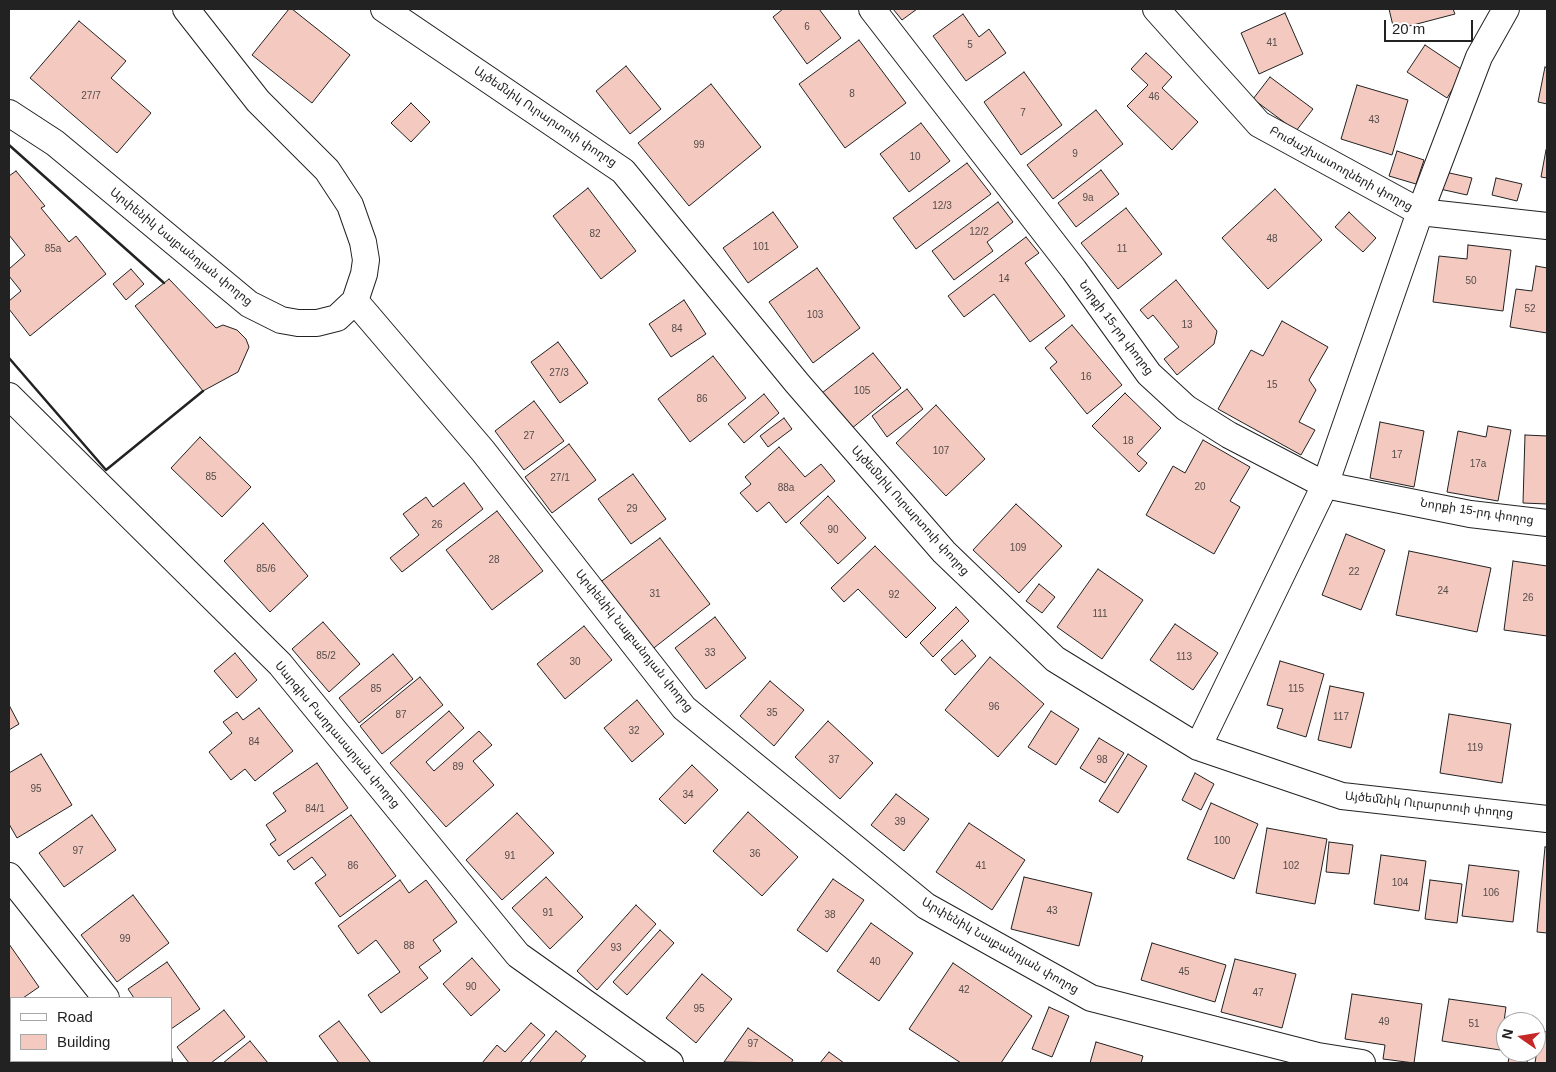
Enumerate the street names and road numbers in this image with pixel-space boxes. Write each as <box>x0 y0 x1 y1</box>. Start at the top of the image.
street label: Այծեմնիկ Ուրարտուի փողոց <box>471 64 619 170</box>
street label: Բուժաշխատողների փողոց <box>1267 124 1415 214</box>
street label: Արփենիկ Նալբանդյան փողոց <box>107 185 255 309</box>
street label: Նորքի 15-րդ փողոց <box>1076 278 1156 378</box>
street label: Այծեմնիկ Ուրարտուի փողոց <box>848 443 972 579</box>
street label: Նորքի 15-րդ փողոց <box>1419 496 1535 528</box>
street label: Արփենիկ Նալբանդյան փողոց <box>572 567 696 715</box>
street label: Սարգիս Բաղդասարյան փողոց <box>271 659 403 811</box>
street label: Այծեմնիկ Ուրարտուի փողոց <box>1344 789 1514 821</box>
street label: Արփենիկ Նալբանդյան փողոց <box>919 895 1081 997</box>

